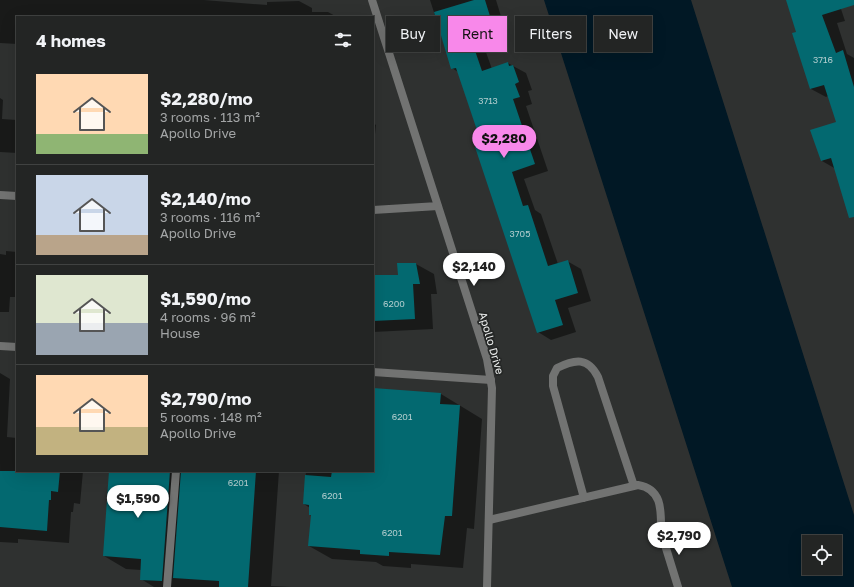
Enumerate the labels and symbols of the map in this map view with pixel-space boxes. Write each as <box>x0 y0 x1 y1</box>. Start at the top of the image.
house number: 3716 <box>813 54 833 65</box>
house number: 3713 <box>478 95 498 106</box>
pin: $2,280 <box>471 125 537 159</box>
house number: 3705 <box>510 228 530 239</box>
pin: $2,140 <box>441 253 507 287</box>
house number: 6200 <box>383 298 405 309</box>
street label: Apollo Drive <box>477 310 507 376</box>
house number: 6201 <box>392 411 413 422</box>
house number: 6201 <box>228 477 249 488</box>
pin: $1,590 <box>105 485 171 519</box>
house number: 6201 <box>322 490 343 501</box>
pin: $2,790 <box>646 522 712 556</box>
house number: 6201 <box>382 527 403 538</box>

